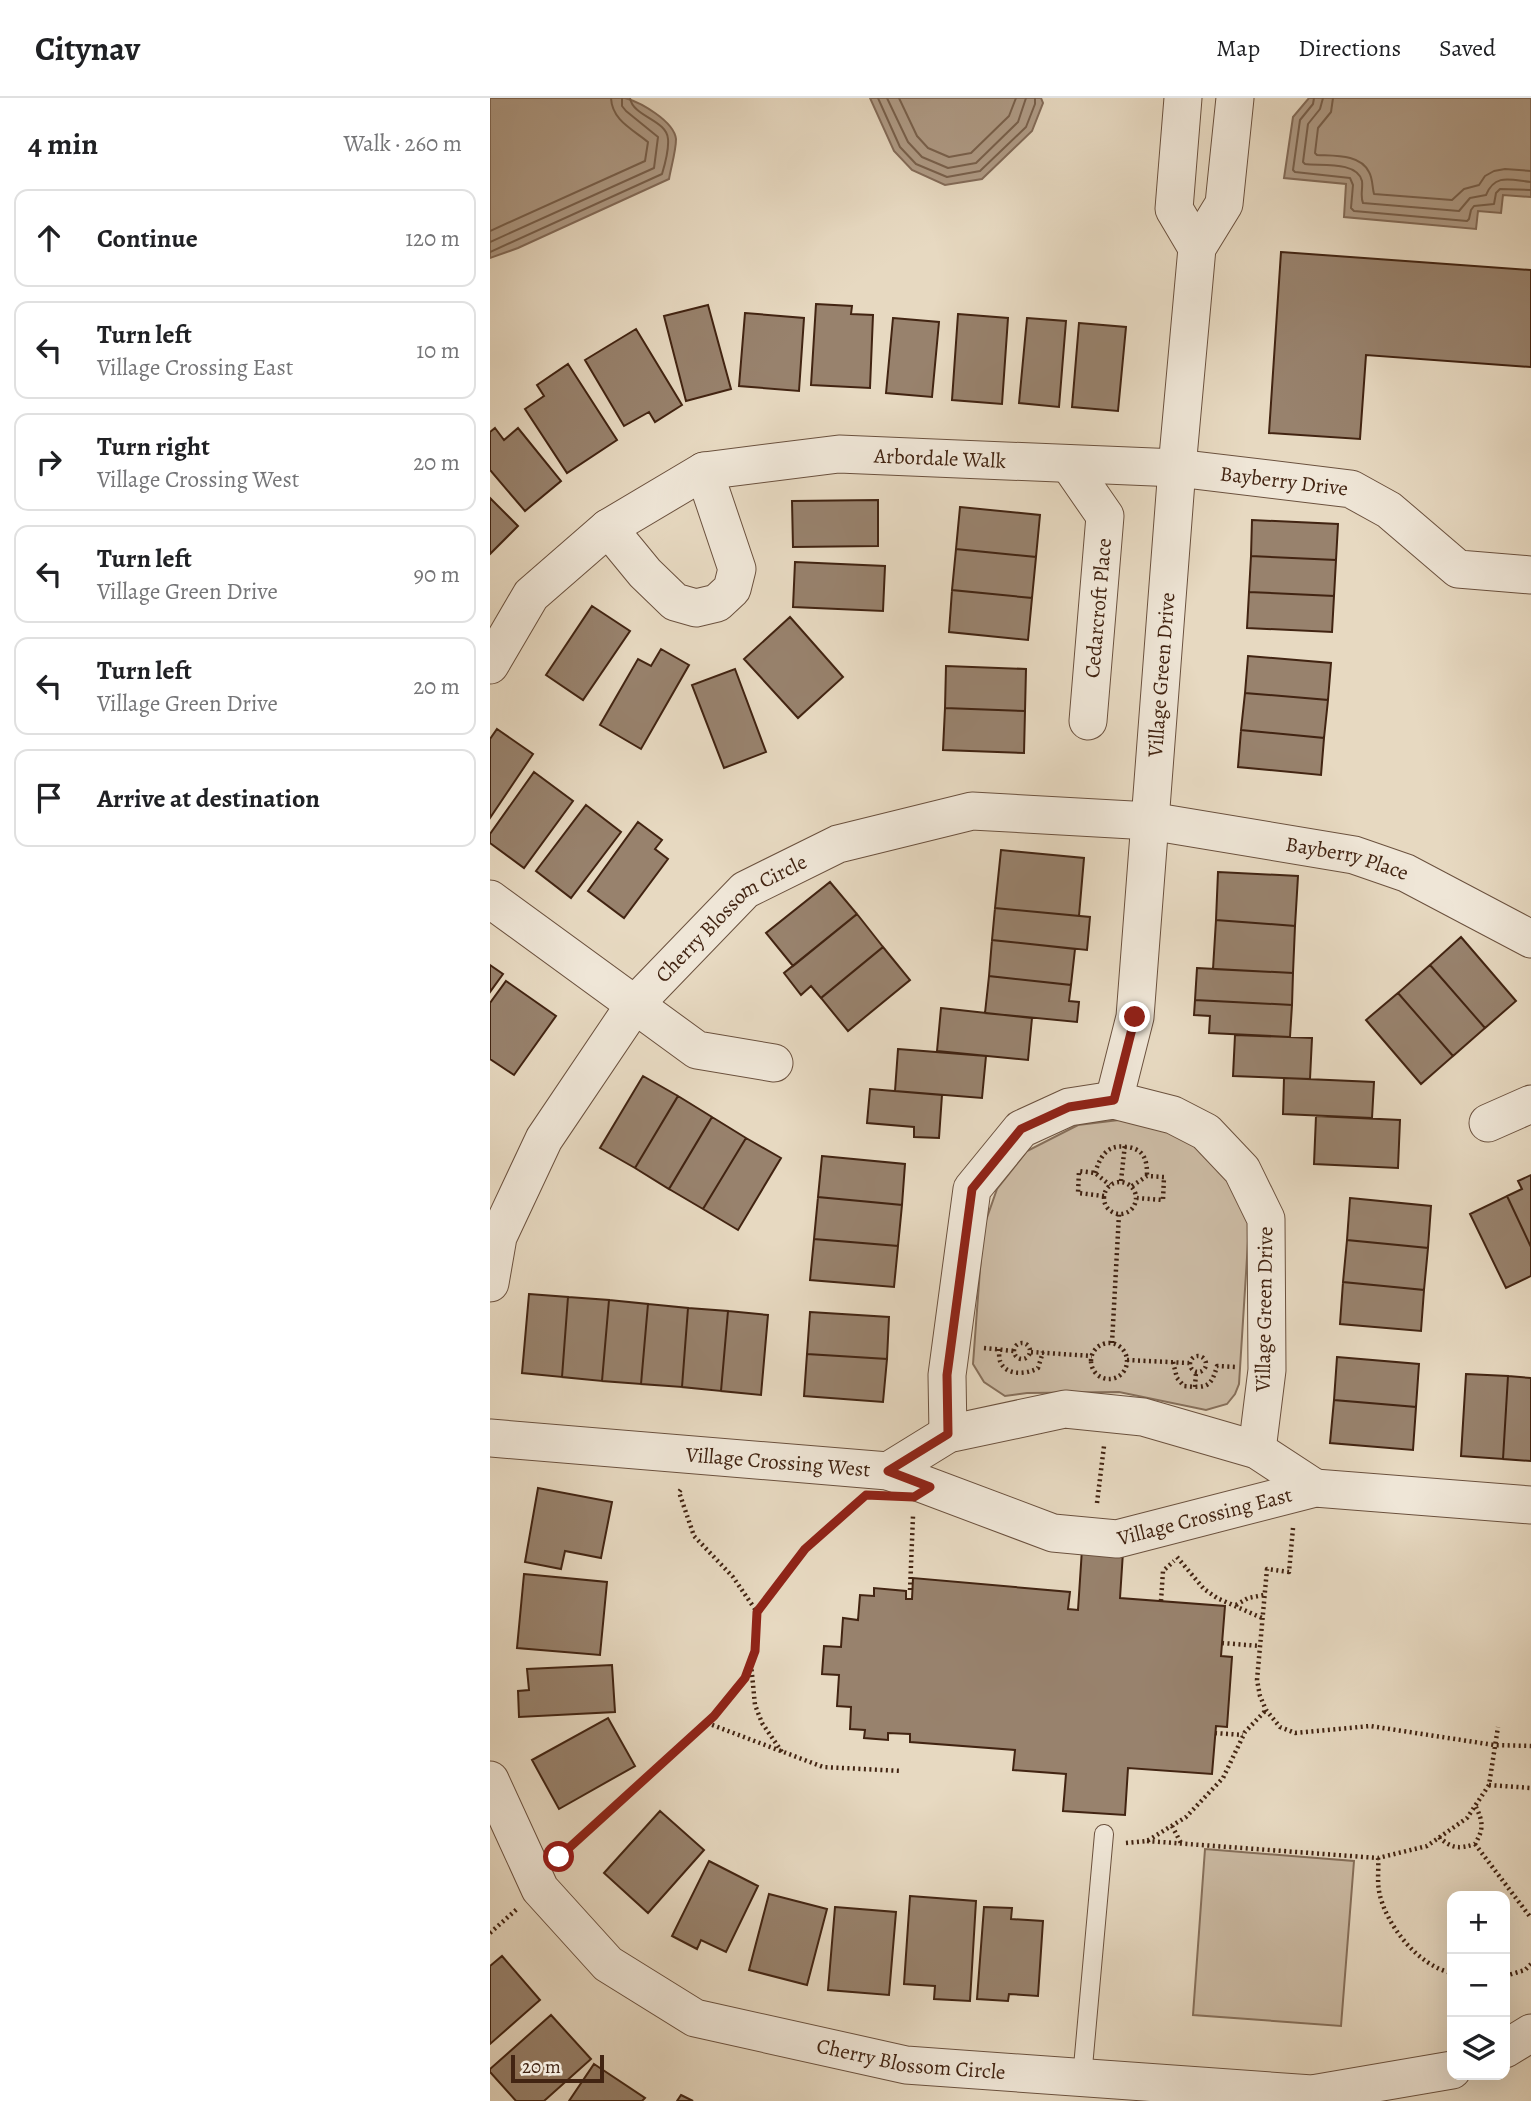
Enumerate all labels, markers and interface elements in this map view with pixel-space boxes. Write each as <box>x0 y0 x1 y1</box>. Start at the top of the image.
text: Citynav <box>35 26 140 71</box>
text: Map <box>1216 32 1260 64</box>
text: Directions <box>1298 32 1401 64</box>
text: Saved <box>1439 32 1496 64</box>
text: 4 min <box>28 124 98 164</box>
text: Walk · 260 m <box>343 128 462 159</box>
icon: ahead <box>30 219 68 257</box>
text: Continue <box>97 221 198 256</box>
text: 120 m <box>405 223 460 254</box>
text: Turn left <box>97 317 192 352</box>
icon: left <box>30 331 68 369</box>
text: 10 m <box>416 335 460 366</box>
text: Village Crossing East <box>97 352 293 383</box>
text: Turn right <box>97 429 210 464</box>
street label: Arbordale Walk <box>873 441 1007 475</box>
icon: right <box>30 443 68 481</box>
text: 20 m <box>413 447 460 478</box>
street label: Bayberry Drive <box>1219 459 1350 503</box>
text: Village Crossing West <box>97 464 299 495</box>
street label: Cedarcroft Place <box>1078 537 1118 679</box>
text: Turn left <box>97 541 192 576</box>
icon: left <box>30 555 68 593</box>
text: 90 m <box>414 559 460 590</box>
text: Village Green Drive <box>97 576 278 607</box>
street label: Village Green Drive <box>1141 591 1181 759</box>
text: Turn left <box>97 653 192 688</box>
icon: left <box>30 667 68 705</box>
text: 20 m <box>413 671 460 702</box>
text: Village Green Drive <box>97 688 278 719</box>
icon: arrive <box>30 779 68 817</box>
text: Arrive at destination <box>97 781 320 816</box>
street label: Bayberry Place <box>1284 830 1412 887</box>
street label: Cherry Blossom Circle <box>649 848 812 989</box>
route end <box>1119 1001 1150 1032</box>
street label: Village Green Drive <box>1249 1226 1279 1393</box>
street label: Village Crossing West <box>684 1440 871 1483</box>
street label: Village Crossing East <box>1113 1480 1295 1553</box>
route start <box>543 1841 574 1872</box>
map controls <box>1447 1891 1510 2080</box>
button: + <box>1447 1891 1510 1954</box>
button: − <box>1447 1954 1510 2017</box>
button: layers <box>1447 2017 1510 2080</box>
street label: Cherry Blossom Circle <box>814 2032 1006 2086</box>
scale bar <box>511 2052 604 2084</box>
text: 20 m <box>522 2054 561 2080</box>

